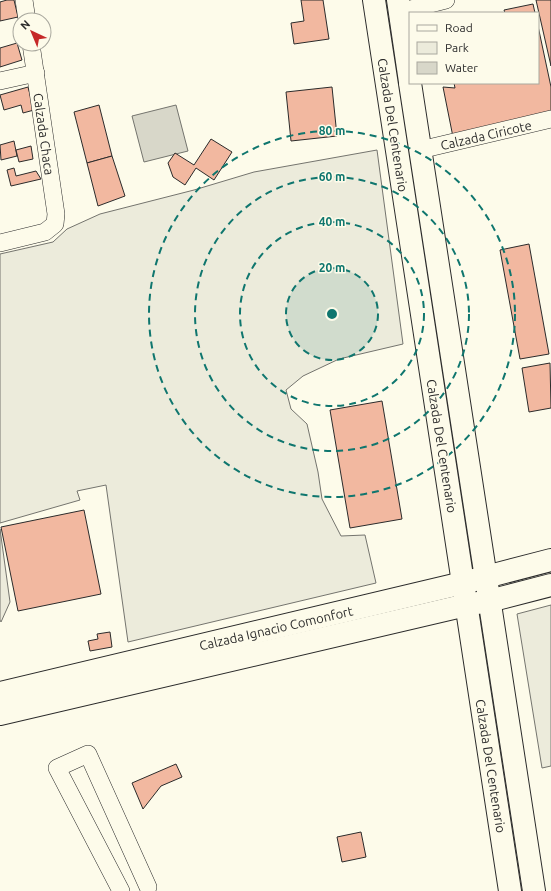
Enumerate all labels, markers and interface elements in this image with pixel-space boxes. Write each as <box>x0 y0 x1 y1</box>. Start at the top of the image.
north arrow <box>12 12 52 52</box>
legend <box>409 12 539 84</box>
text: N <box>18 18 32 32</box>
text: Road <box>445 21 473 34</box>
text: Park <box>445 41 469 54</box>
street label: Calzada Del Centenario <box>375 57 411 193</box>
text: Water <box>445 61 478 74</box>
street label: Calzada Chaca <box>31 92 57 176</box>
street label: Calzada Ciricote <box>439 118 533 152</box>
text: 80 m <box>319 124 345 137</box>
text: 60 m <box>319 170 345 183</box>
text: 40 m <box>319 215 345 228</box>
text: 20 m <box>319 261 345 274</box>
centre of rings <box>325 307 339 321</box>
street label: Calzada Del Centenario <box>424 378 460 514</box>
street label: Calzada Ignacio Comonfort <box>198 604 354 652</box>
street label: Calzada Del Centenario <box>473 698 509 834</box>

